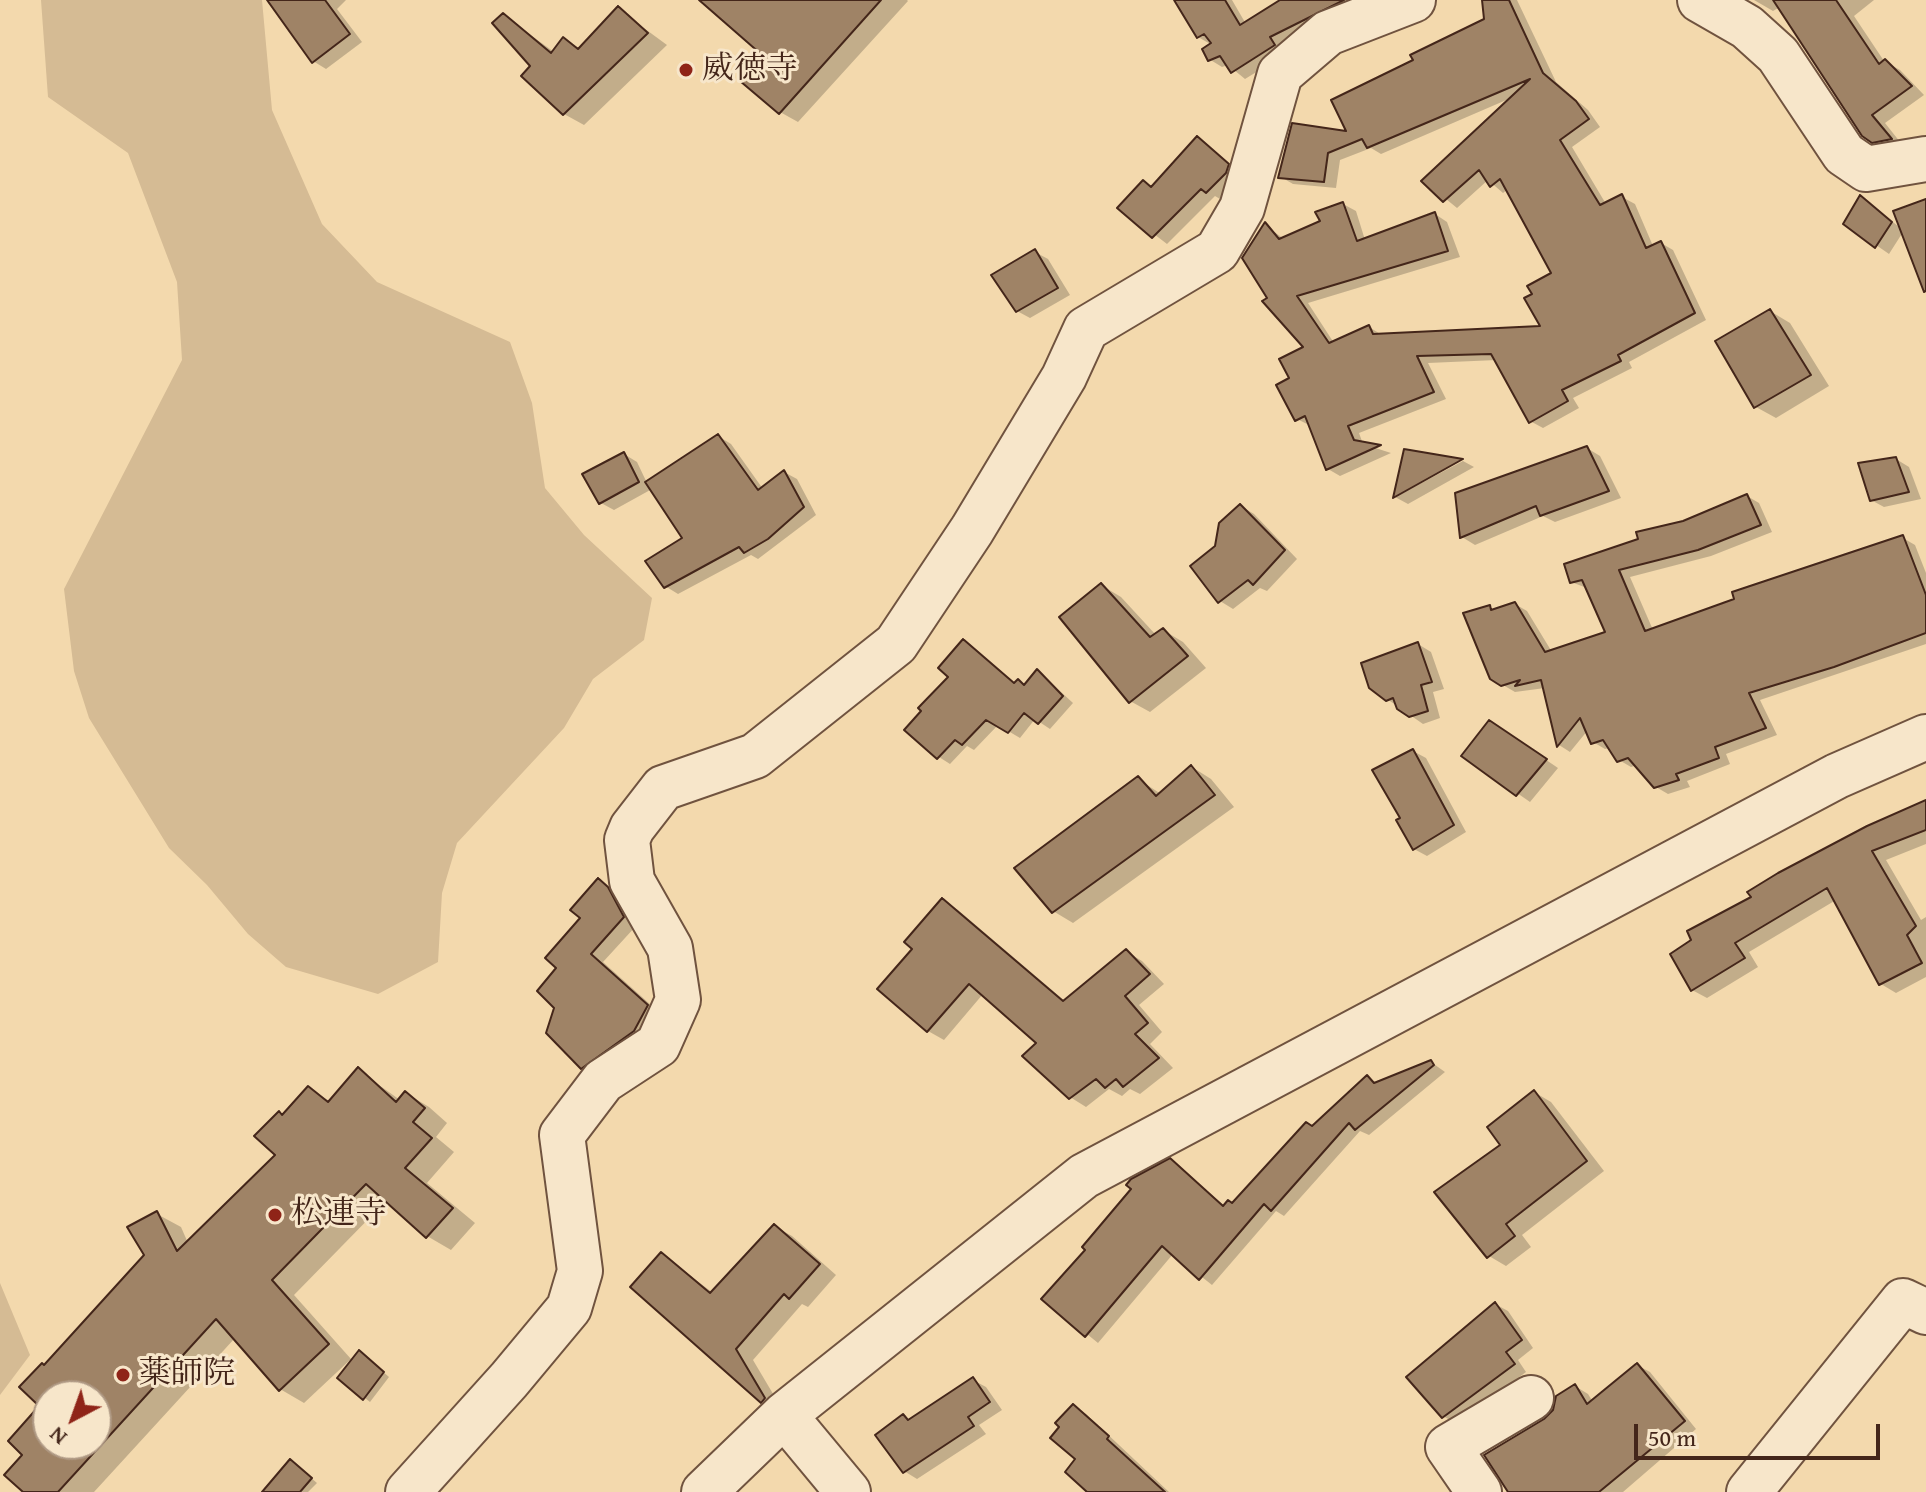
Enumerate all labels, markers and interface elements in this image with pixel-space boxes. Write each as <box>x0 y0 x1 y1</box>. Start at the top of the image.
place label: 威徳寺 <box>702 51 798 89</box>
marker: 威徳寺 <box>677 61 695 79</box>
place label: 松連寺 <box>291 1196 387 1234</box>
marker: 松連寺 <box>266 1206 284 1224</box>
place label: 薬師院 <box>139 1356 235 1394</box>
marker: 薬師院 <box>114 1366 132 1384</box>
north arrow <box>32 1380 112 1460</box>
scale bar <box>1638 1408 1884 1458</box>
text: N <box>42 1420 74 1454</box>
text: 50 m <box>1648 1420 1696 1455</box>

